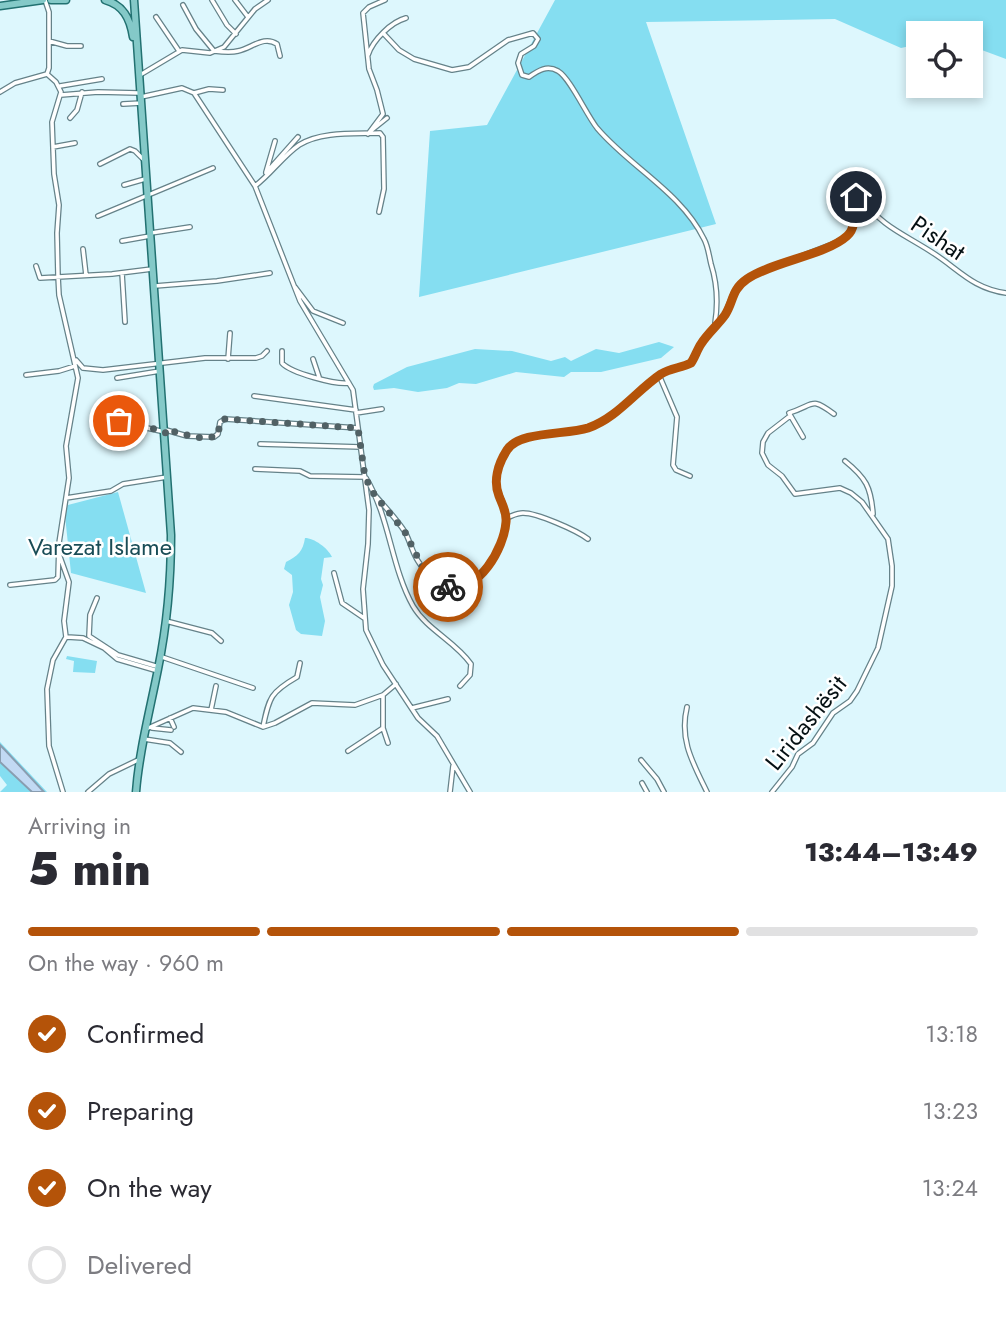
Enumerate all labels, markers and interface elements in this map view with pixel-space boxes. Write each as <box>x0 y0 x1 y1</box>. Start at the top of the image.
map controls <box>906 21 983 98</box>
button: locate <box>906 21 983 98</box>
pin <box>826 167 886 227</box>
icon: home <box>837 178 875 216</box>
street label: Pishat <box>904 207 973 269</box>
pin <box>89 391 149 451</box>
icon: bag <box>100 402 138 440</box>
park label: Varezat Islame <box>28 529 172 564</box>
courier <box>413 552 483 622</box>
icon: bike <box>429 568 467 606</box>
street label: Liridashësit <box>756 668 855 778</box>
text: Arriving in <box>28 809 131 843</box>
text: 13:44–13:49 <box>804 833 978 871</box>
text: 5 min <box>28 836 151 902</box>
text: On the way · 960 m <box>28 946 224 980</box>
icon: check <box>28 1015 66 1053</box>
text: Confirmed <box>87 1015 204 1053</box>
text: 13:18 <box>925 1017 978 1051</box>
icon: check <box>28 1092 66 1130</box>
text: Preparing <box>87 1092 194 1130</box>
text: 13:23 <box>923 1094 978 1128</box>
icon: check <box>28 1169 66 1207</box>
text: On the way <box>87 1169 212 1207</box>
text: 13:24 <box>922 1171 978 1205</box>
text: Delivered <box>87 1246 192 1284</box>

